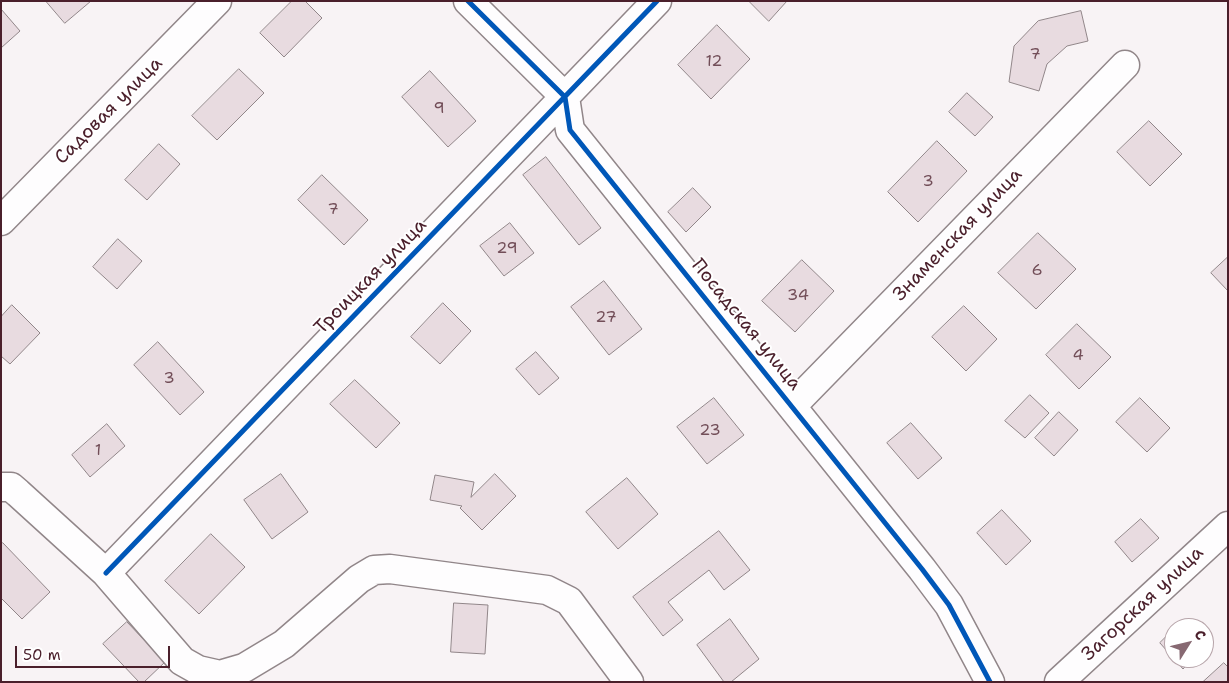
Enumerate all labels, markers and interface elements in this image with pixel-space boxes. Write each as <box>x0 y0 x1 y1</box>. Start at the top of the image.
house number: 7 <box>1029 45 1041 65</box>
street label: Садовая улица <box>50 52 168 170</box>
house number: 12 <box>705 52 723 72</box>
house number: 9 <box>433 99 445 119</box>
street label: Знаменская улица <box>889 164 1027 306</box>
house number: 3 <box>922 172 934 192</box>
house number: 7 <box>327 200 339 220</box>
street label: Троицкая улица <box>310 214 432 340</box>
house number: 29 <box>496 239 518 259</box>
street label: Посадская улица <box>686 255 806 395</box>
house number: 6 <box>1031 261 1043 281</box>
house number: 34 <box>787 286 809 306</box>
house number: 27 <box>595 308 617 328</box>
house number: 4 <box>1072 346 1084 366</box>
house number: 3 <box>163 369 175 389</box>
house number: 23 <box>699 421 721 441</box>
house number: 1 <box>95 441 101 461</box>
street label: Загорская улица <box>1077 542 1209 666</box>
north arrow <box>1164 618 1214 668</box>
text: С <box>1191 626 1210 644</box>
scale bar <box>18 636 172 668</box>
text: 50 m <box>23 645 61 665</box>

